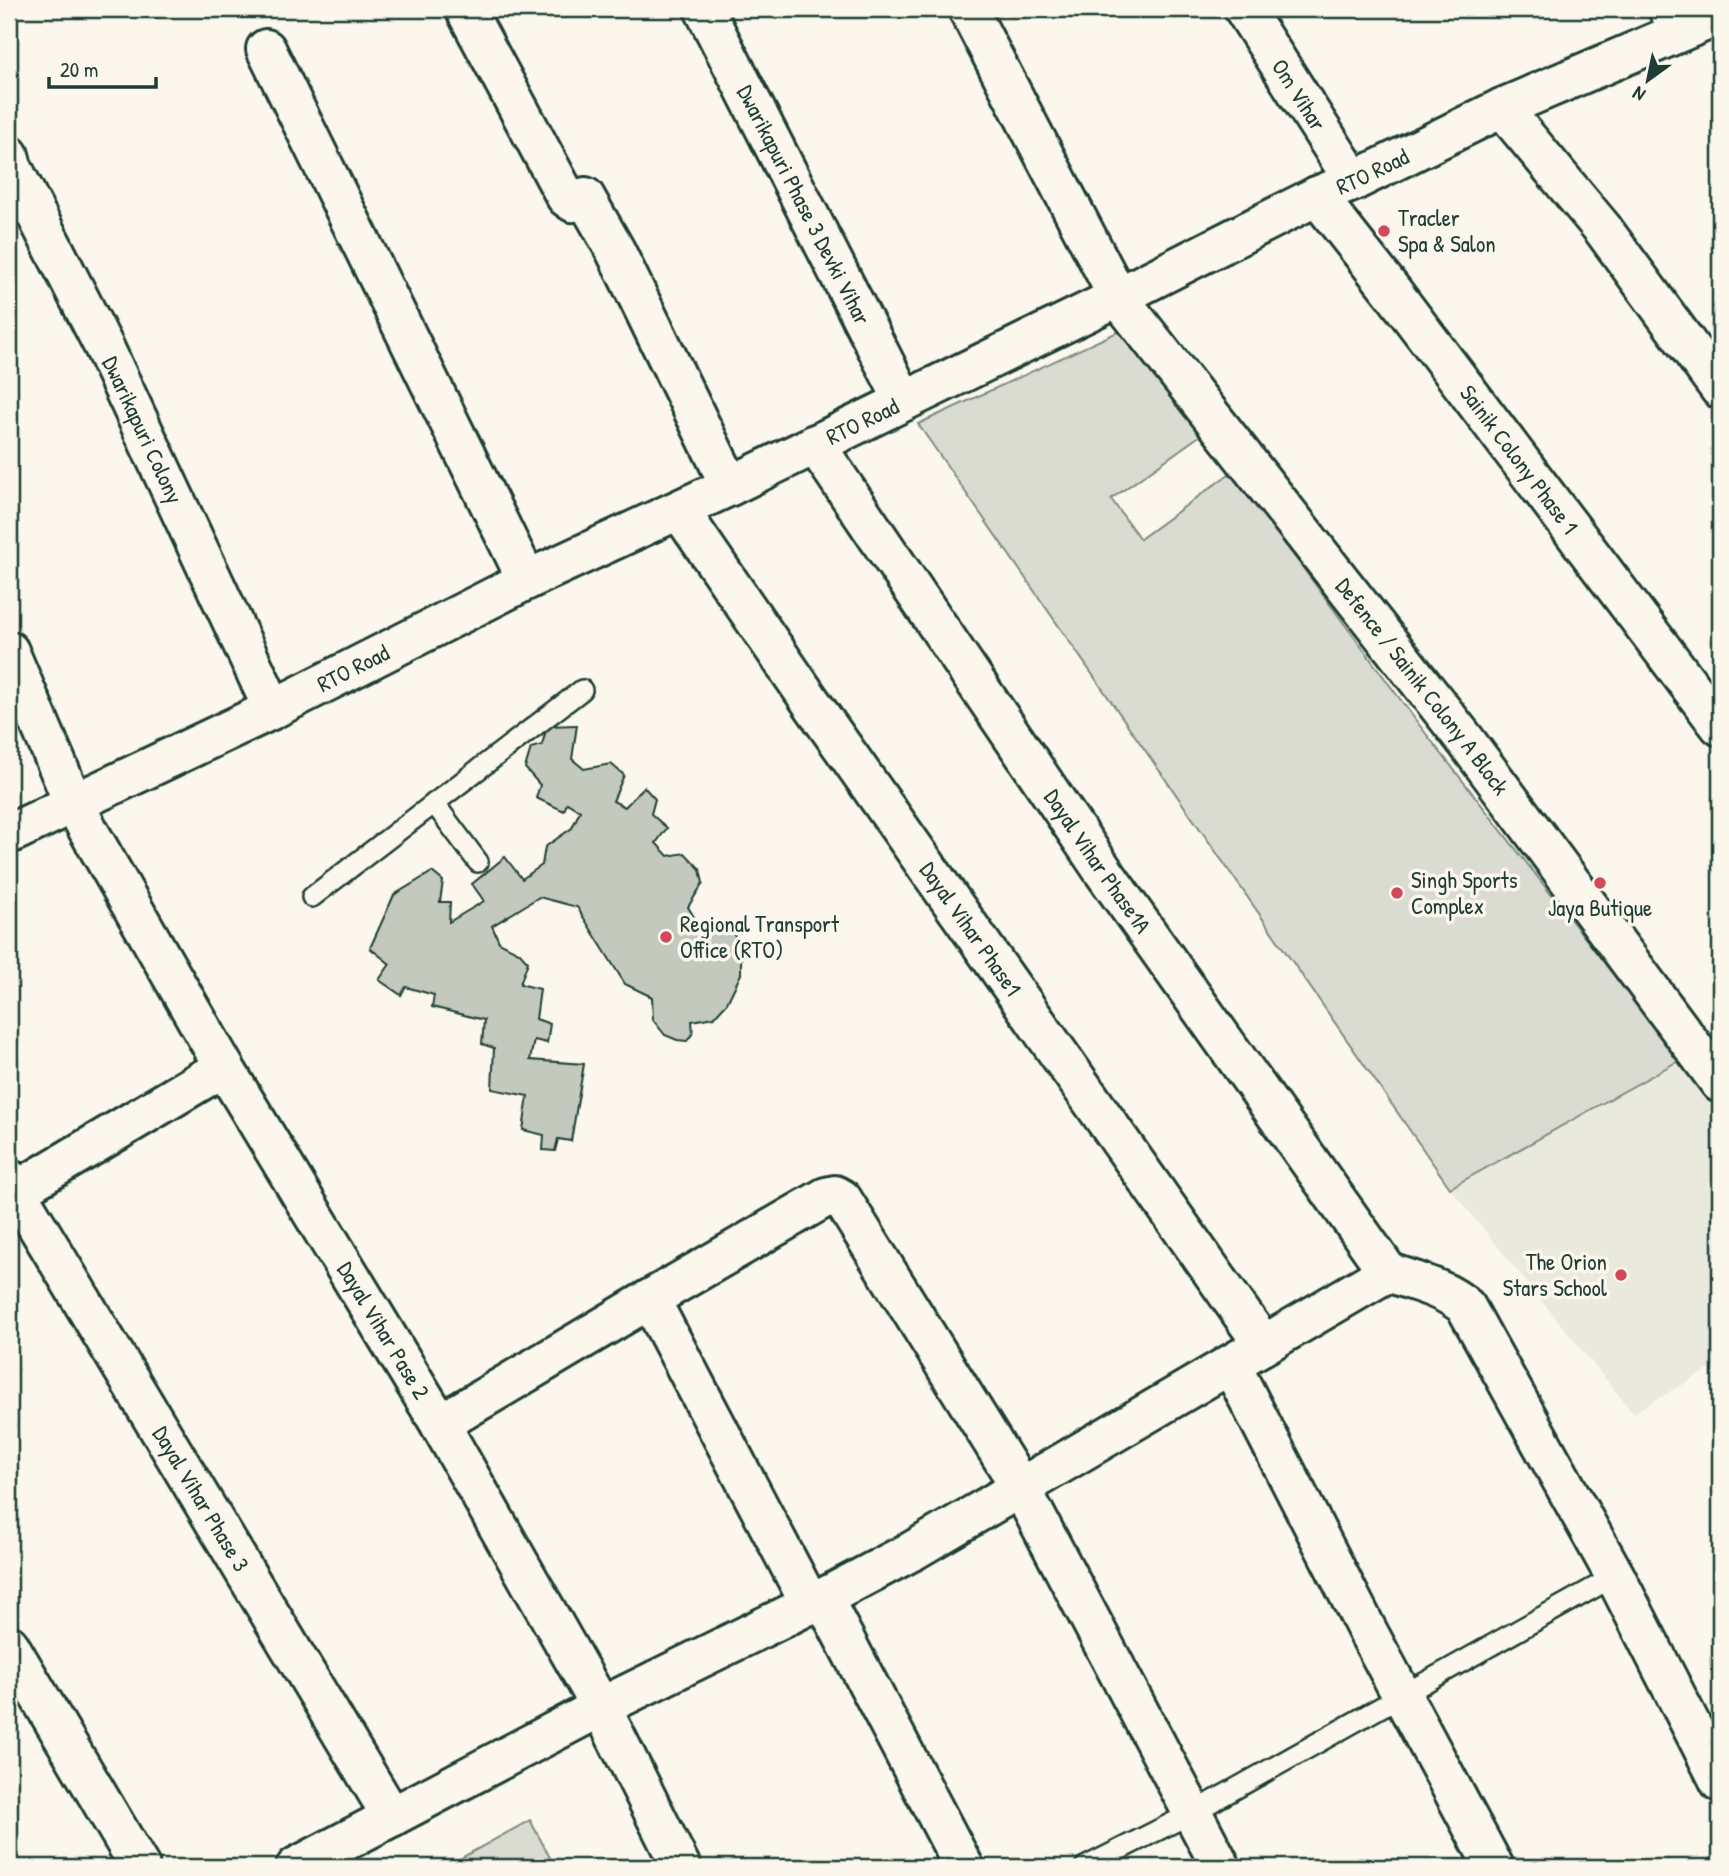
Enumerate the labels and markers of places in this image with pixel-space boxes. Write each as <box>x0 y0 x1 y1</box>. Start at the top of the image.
place label: Tracler Spa & Salon <box>1398 202 1496 259</box>
marker: Tracler Spa & Salon <box>1376 223 1392 239</box>
place label: Singh Sports Complex <box>1411 864 1518 921</box>
marker: Jaya Butique <box>1592 875 1608 891</box>
marker: Singh Sports Complex <box>1389 885 1405 901</box>
place label: Jaya Butique <box>1548 892 1652 923</box>
place label: Regional Transport Office (RTO) <box>680 908 840 965</box>
marker: Regional Transport Office (RTO) <box>658 929 674 945</box>
place label: The Orion Stars School <box>1503 1246 1608 1303</box>
marker: The Orion Stars School <box>1613 1267 1629 1283</box>

